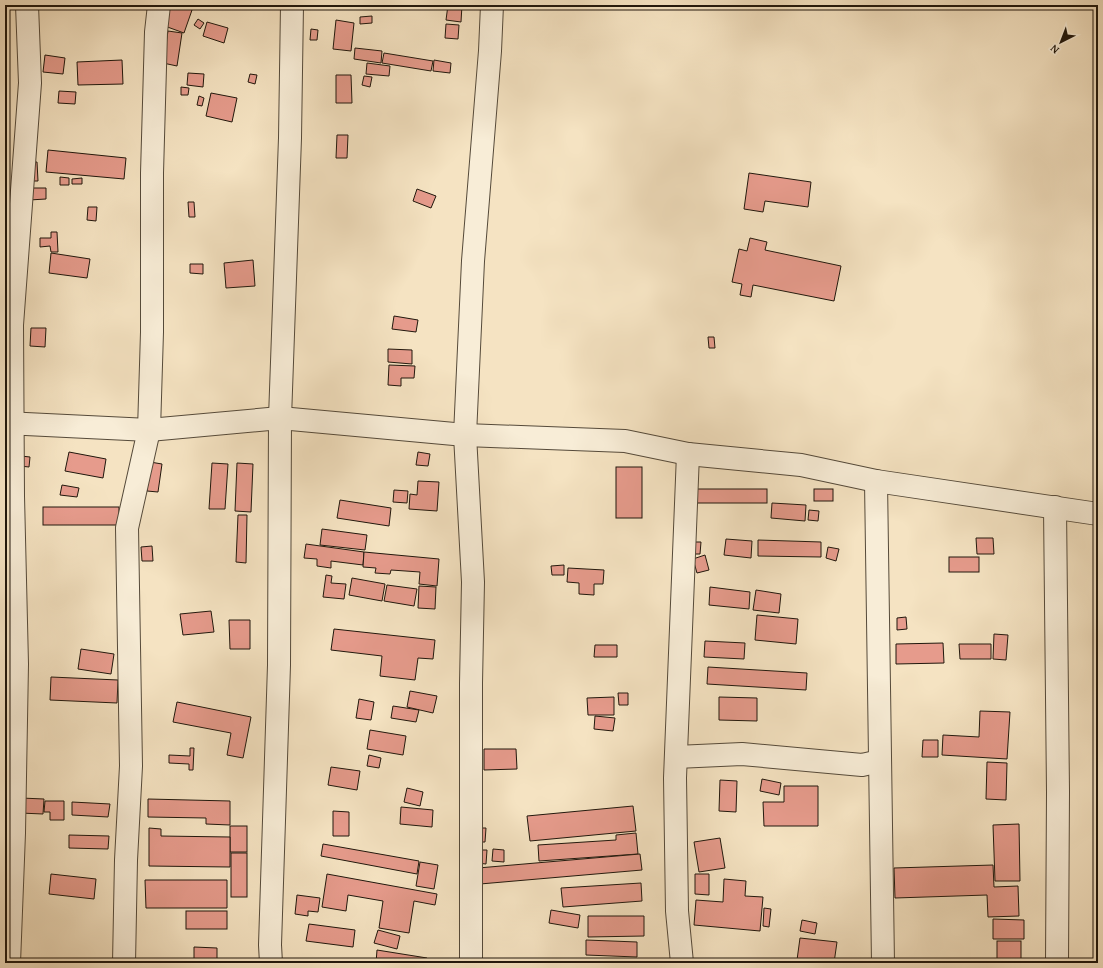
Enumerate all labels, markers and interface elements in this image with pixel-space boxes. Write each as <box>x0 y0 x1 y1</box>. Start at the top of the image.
north arrow <box>1041 22 1081 62</box>
text: N <box>1046 41 1062 58</box>

